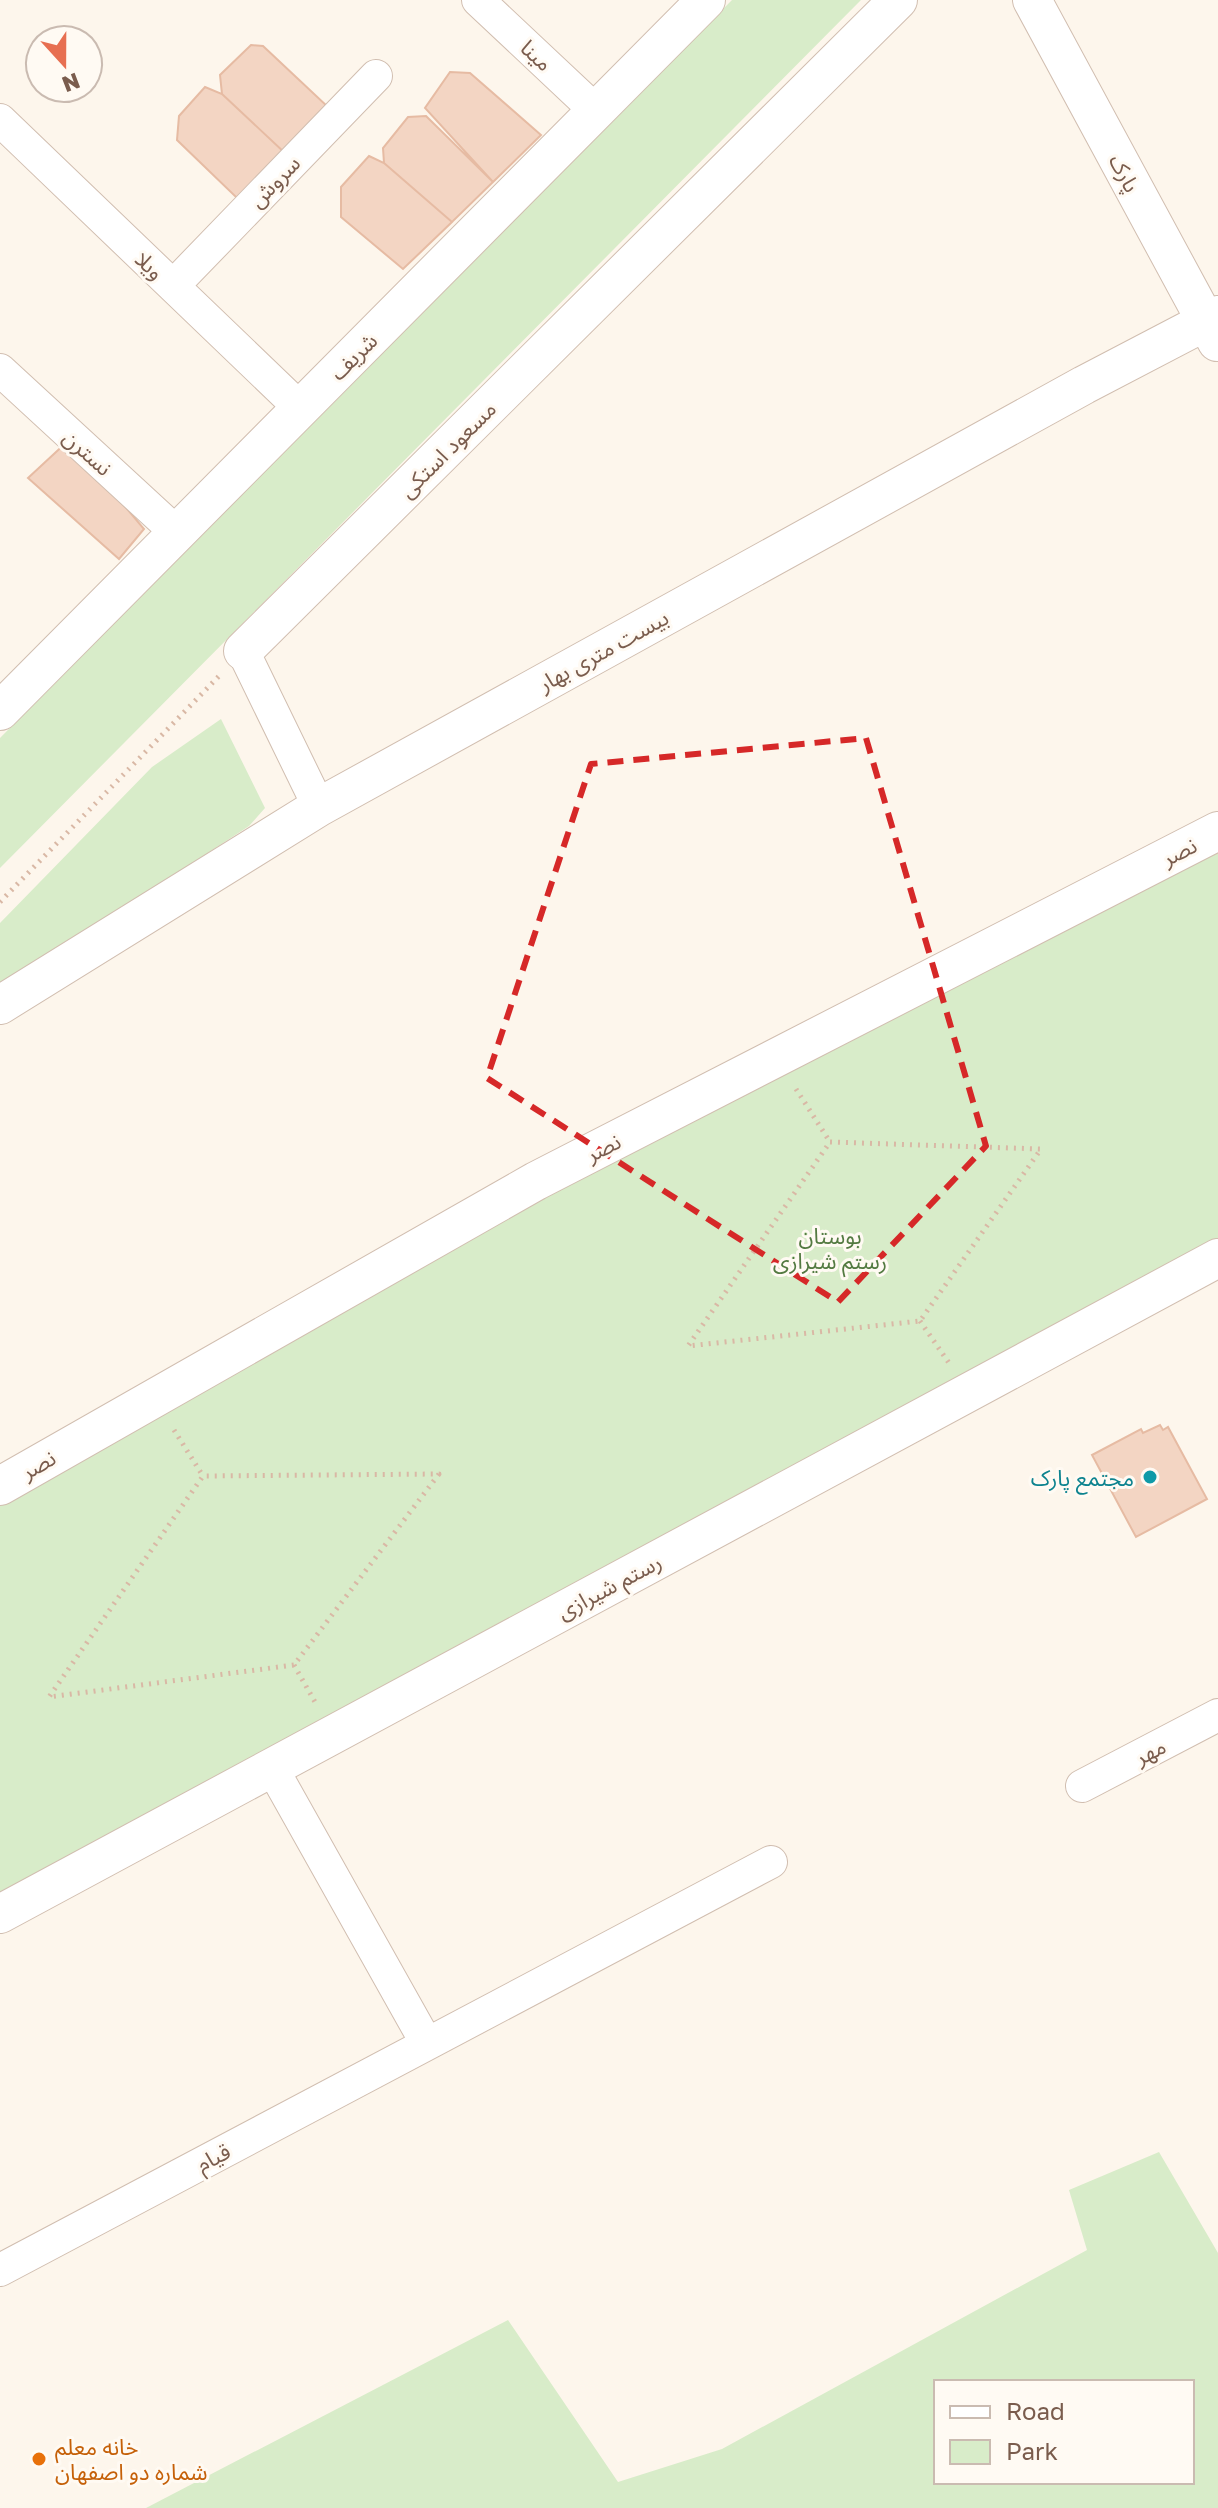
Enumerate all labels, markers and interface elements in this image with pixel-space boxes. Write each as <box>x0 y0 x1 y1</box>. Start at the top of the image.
north arrow <box>24 24 104 104</box>
street label: مینا <box>515 34 559 76</box>
text: N <box>59 68 84 99</box>
street label: سروش <box>243 149 305 213</box>
street label: پارک <box>1102 149 1146 198</box>
street label: ویلا <box>130 245 170 285</box>
street label: شریف <box>324 327 382 385</box>
street label: مسعود استکی <box>393 395 501 503</box>
street label: نسترن <box>58 423 118 481</box>
street label: بیست متری بهار <box>532 603 673 698</box>
street label: نصر <box>1156 831 1201 872</box>
street label: نصر <box>580 1127 625 1168</box>
park label: بوستان رستم شیرازی <box>773 1222 887 1278</box>
street label: نصر <box>15 1443 60 1485</box>
place label: مجتمع پارک <box>1031 1464 1134 1495</box>
marker: مجتمع پارک <box>1141 1468 1159 1486</box>
street label: رستم شیرازی <box>552 1547 668 1628</box>
street label: مهر <box>1129 1732 1170 1771</box>
street label: قیام <box>191 2137 237 2181</box>
legend <box>934 2380 1194 2484</box>
text: Road <box>1006 2396 1065 2425</box>
place label: خانه معلم شماره دو اصفهان <box>55 2433 207 2486</box>
text: Park <box>1006 2436 1058 2465</box>
marker: خانه معلم شماره دو اصفهان <box>30 2450 48 2468</box>

